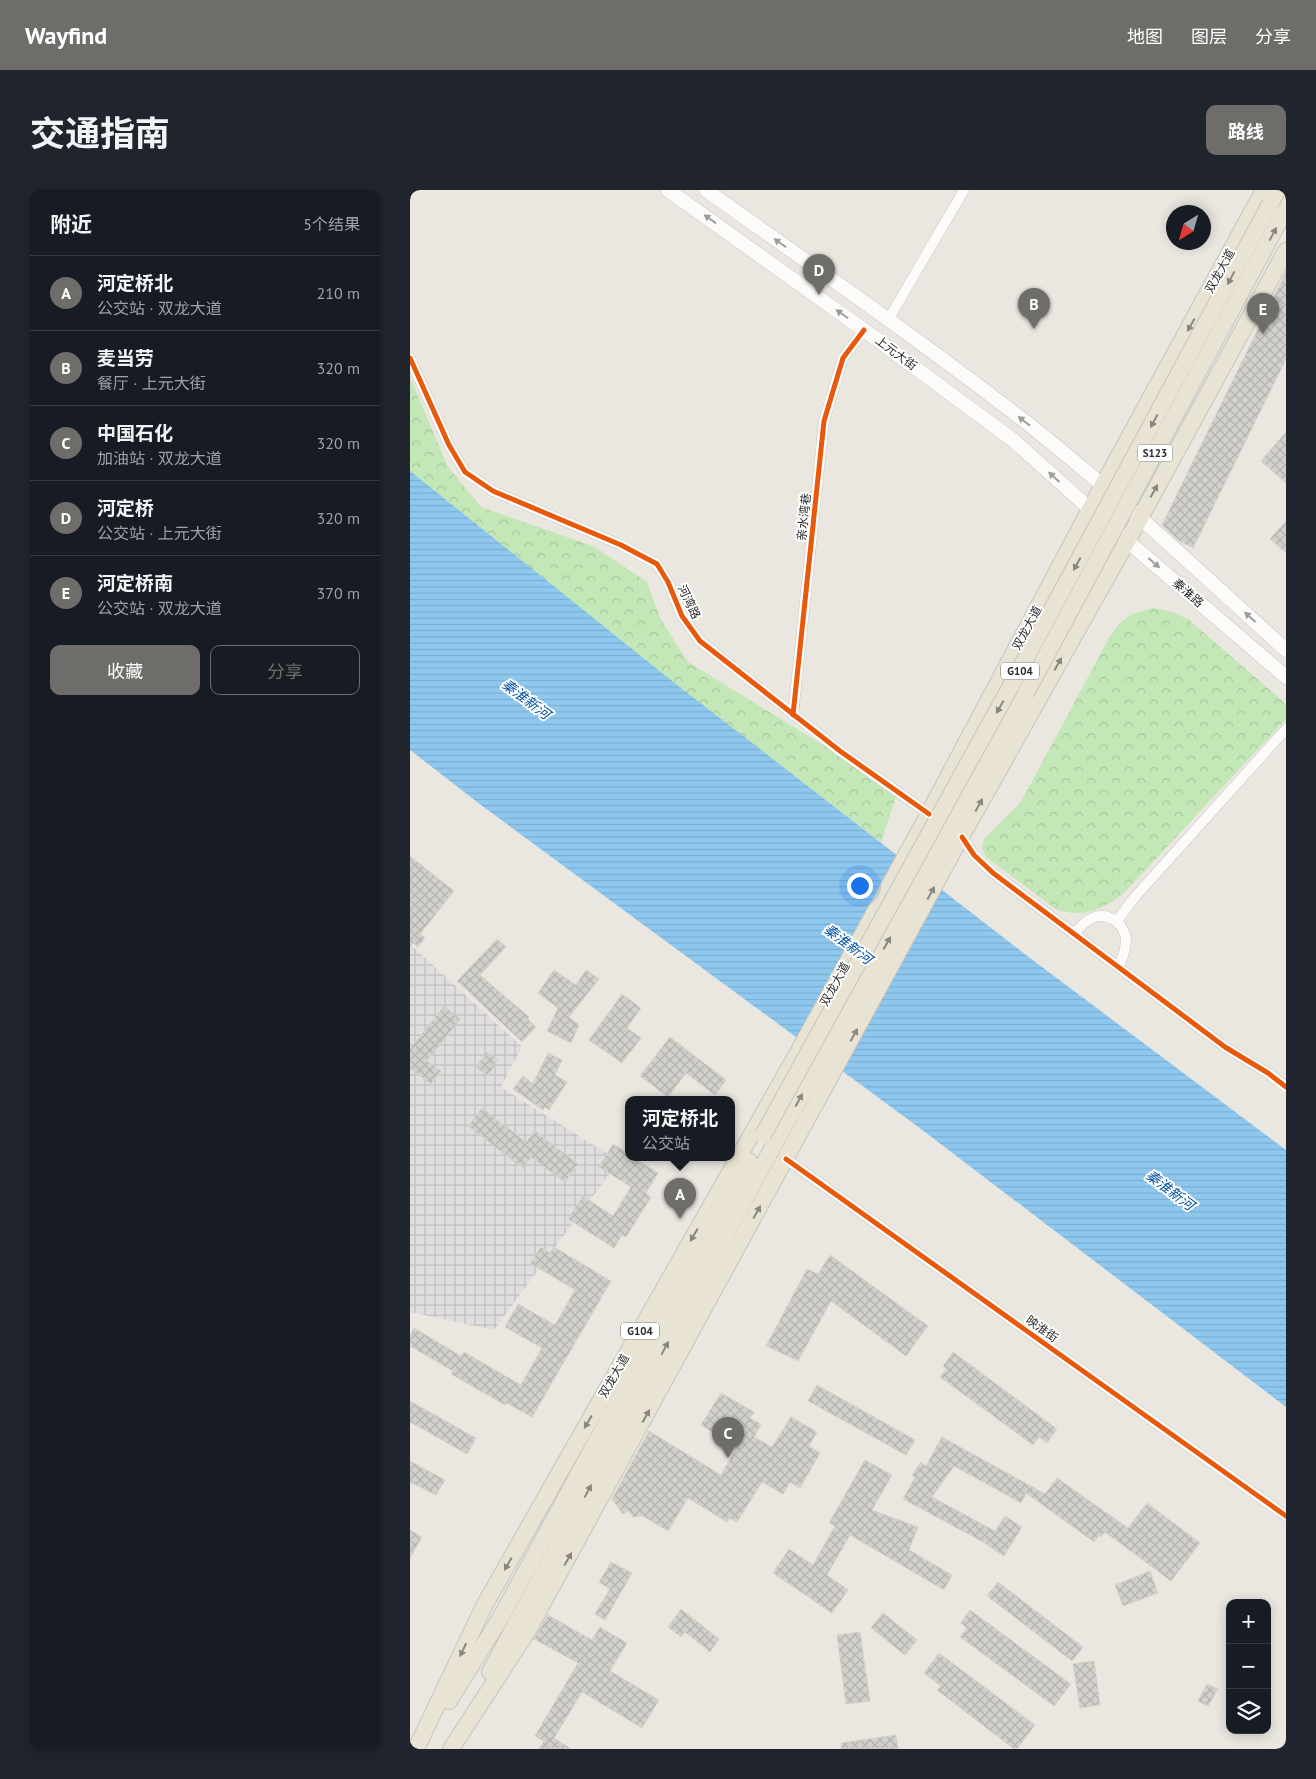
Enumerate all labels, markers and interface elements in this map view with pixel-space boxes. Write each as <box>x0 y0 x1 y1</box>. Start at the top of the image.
text: Wayfind <box>25 20 107 51</box>
text: 地图 <box>1127 25 1163 48</box>
text: 图层 <box>1191 25 1227 48</box>
text: 分享 <box>1255 25 1291 48</box>
button: 路线 <box>1206 105 1286 155</box>
text: 交通指南 <box>30 110 170 156</box>
north arrow <box>1166 205 1211 250</box>
text: 附近 <box>50 211 92 238</box>
text: 5个结果 <box>303 214 360 234</box>
one-way arrow <box>703 214 716 224</box>
one-way arrow <box>1268 228 1277 241</box>
one-way arrow <box>773 238 787 248</box>
street label: 双龙大道 <box>1201 246 1238 295</box>
pin: D <box>803 254 835 295</box>
text: 河定桥北 <box>97 271 173 295</box>
one-way arrow <box>1227 271 1235 285</box>
text: A <box>61 283 71 303</box>
text: 210 m <box>317 283 360 303</box>
pin: B <box>1018 288 1050 329</box>
pin: E <box>1247 293 1279 334</box>
text: 公交站 · 双龙大道 <box>97 298 222 318</box>
one-way arrow <box>835 309 849 319</box>
one-way arrow <box>1186 318 1195 332</box>
street label: 上元大街 <box>873 332 920 373</box>
text: 麦当劳 <box>97 346 154 370</box>
text: B <box>61 358 71 378</box>
text: 320 m <box>317 358 360 378</box>
text: 餐厅 · 上元大街 <box>97 373 206 393</box>
one-way arrow <box>1150 414 1159 428</box>
one-way arrow <box>1018 416 1031 427</box>
text: 中国石化 <box>97 421 173 445</box>
text: C <box>62 433 70 453</box>
text: 320 m <box>317 433 360 453</box>
road number: S123 <box>1138 444 1172 462</box>
text: 加油站 · 双龙大道 <box>97 448 222 468</box>
one-way arrow <box>1047 471 1060 482</box>
one-way arrow <box>1150 484 1159 498</box>
street label: 亲水湾巷 <box>794 492 813 542</box>
text: 河定桥 <box>97 496 154 520</box>
text: D <box>61 508 71 528</box>
text: 320 m <box>317 508 360 528</box>
text: 公交站 · 上元大街 <box>97 523 222 543</box>
one-way arrow <box>1073 558 1082 571</box>
one-way arrow <box>1147 558 1160 569</box>
text: 河定桥南 <box>97 571 173 595</box>
street label: 秦淮路 <box>1170 575 1207 610</box>
street label: 河湾路 <box>675 582 704 621</box>
text: E <box>62 583 70 603</box>
text: 370 m <box>317 583 360 603</box>
text: 公交站 · 双龙大道 <box>97 598 222 618</box>
street label: 双龙大道 <box>1009 603 1044 652</box>
one-way arrow <box>1244 611 1256 623</box>
button: 收藏 <box>50 645 200 695</box>
button: 分享 <box>210 645 360 695</box>
one-way arrow <box>1054 657 1063 670</box>
road number: G104 <box>1001 662 1039 680</box>
water label: 秦淮新河 <box>498 675 556 725</box>
one-way arrow <box>995 700 1004 714</box>
one-way arrow <box>975 798 983 813</box>
your location <box>847 873 873 899</box>
one-way arrow <box>927 885 935 900</box>
water label: 秦淮新河 <box>820 920 878 970</box>
one-way arrow <box>883 936 891 951</box>
street label: 双龙大道 <box>816 959 853 1008</box>
one-way arrow <box>849 1029 858 1042</box>
one-way arrow <box>795 1093 803 1108</box>
popup <box>625 1096 735 1161</box>
text: 河定桥北 <box>642 1106 718 1130</box>
text: 公交站 <box>642 1133 690 1153</box>
water label: 秦淮新河 <box>1142 1166 1200 1216</box>
pin: A <box>664 1178 696 1219</box>
one-way arrow <box>753 1205 761 1220</box>
one-way arrow <box>690 1229 699 1242</box>
street label: 映淮街 <box>1023 1312 1061 1345</box>
road number: G104 <box>621 1322 659 1340</box>
one-way arrow <box>661 1341 669 1356</box>
street label: 双龙大道 <box>595 1351 632 1400</box>
one-way arrow <box>641 1410 650 1423</box>
one-way arrow <box>584 1416 593 1429</box>
pin: C <box>712 1417 744 1458</box>
one-way arrow <box>584 1484 592 1499</box>
one-way arrow <box>563 1552 572 1566</box>
one-way arrow <box>504 1556 512 1571</box>
map controls <box>1226 1599 1271 1734</box>
button: + <box>1226 1599 1271 1644</box>
one-way arrow <box>459 1643 467 1657</box>
button: − <box>1226 1644 1271 1689</box>
button: layers <box>1226 1689 1271 1734</box>

